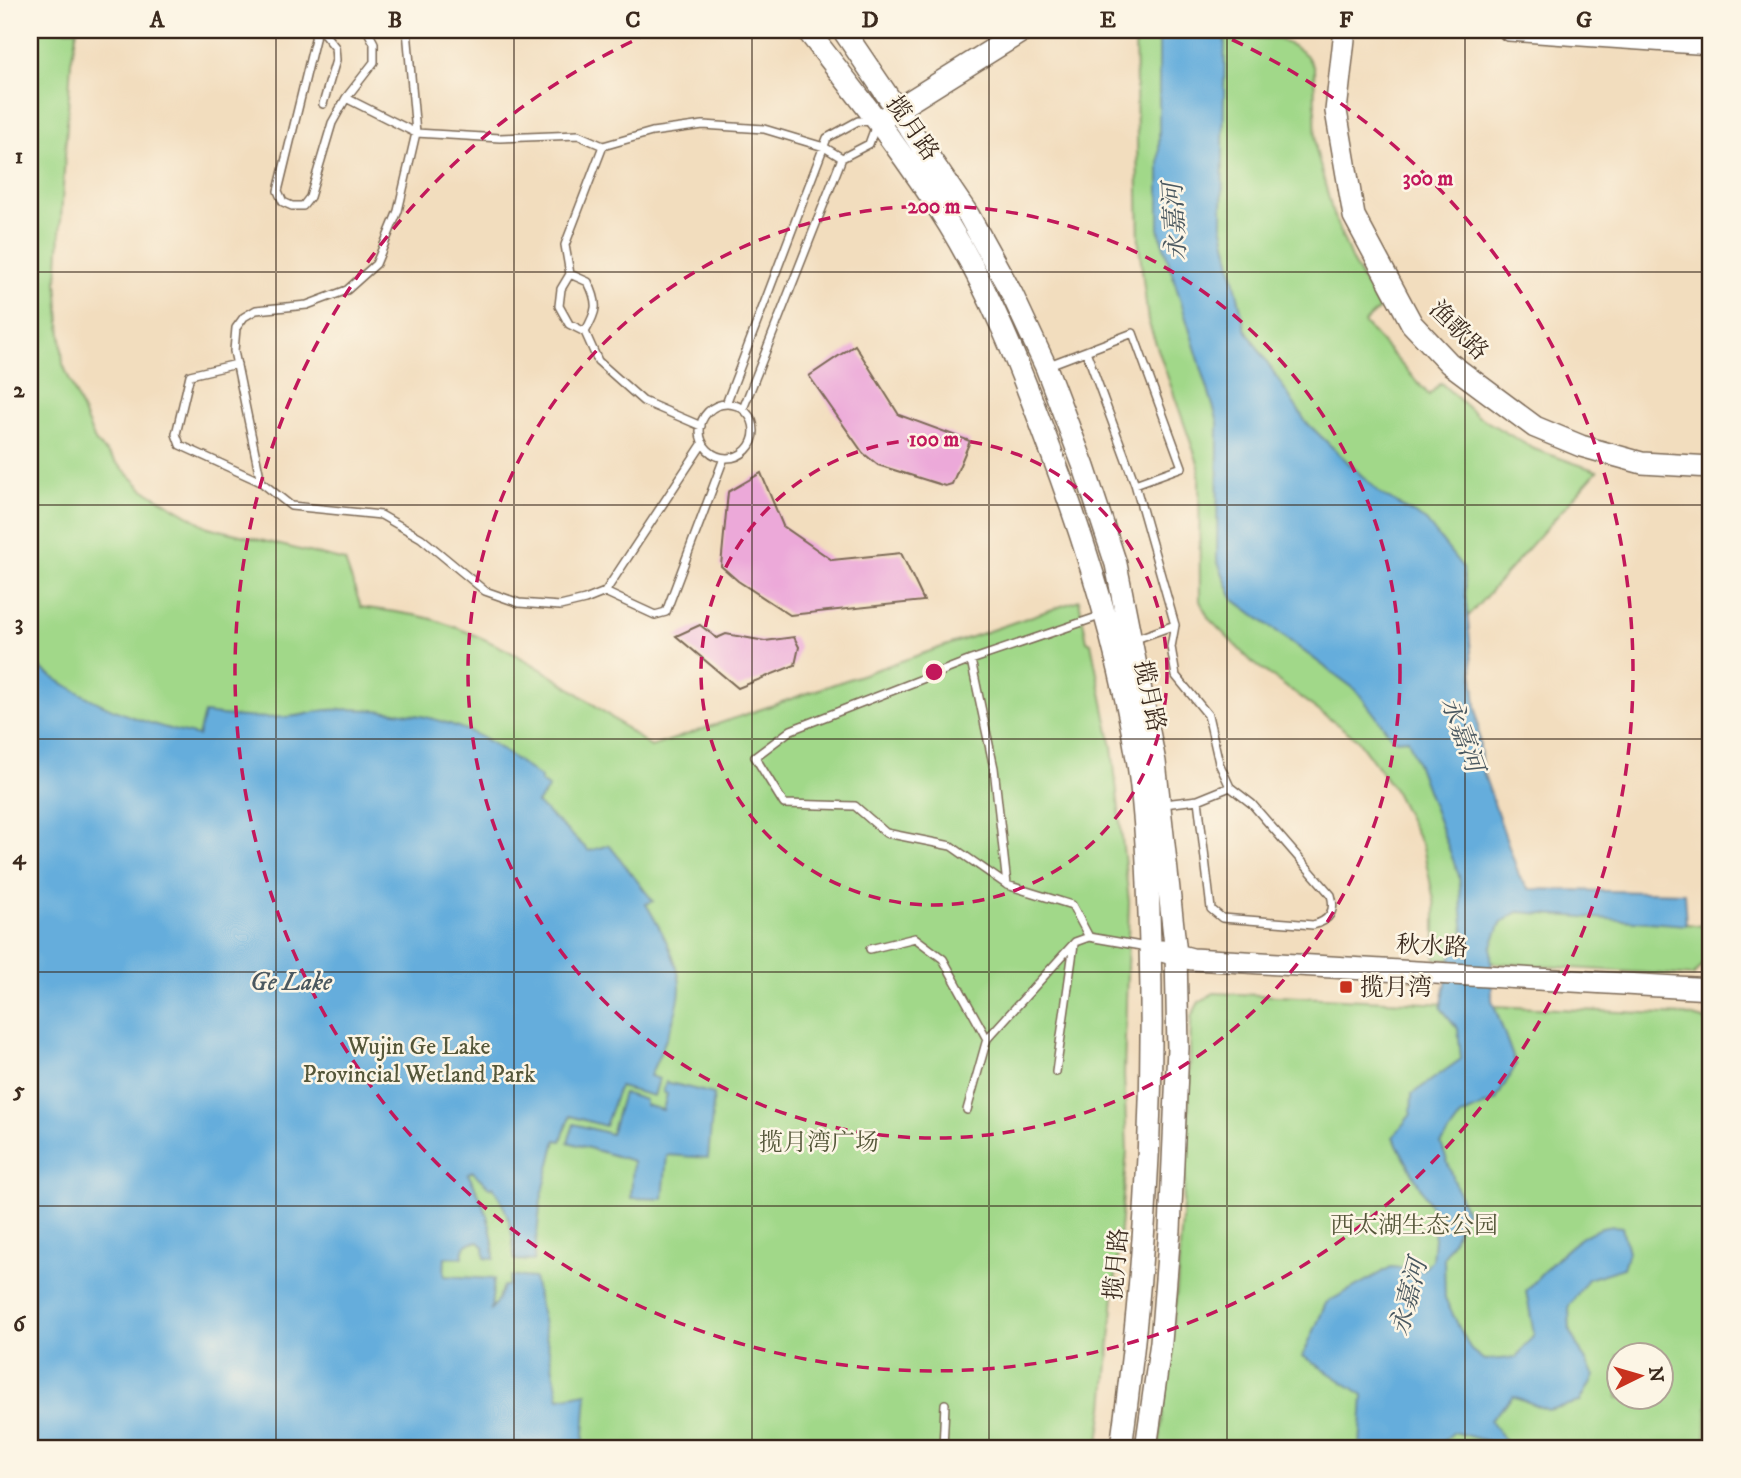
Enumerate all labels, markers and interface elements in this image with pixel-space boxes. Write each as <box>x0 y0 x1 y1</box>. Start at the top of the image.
text: A <box>149 6 166 35</box>
text: B <box>388 6 402 35</box>
text: C <box>625 6 641 35</box>
text: D <box>861 6 879 35</box>
text: E <box>1100 6 1116 35</box>
text: F <box>1339 6 1354 35</box>
text: G <box>1576 6 1592 35</box>
street label: 揽月路 <box>879 90 945 167</box>
text: 1 <box>15 142 23 171</box>
text: 300 m <box>1403 166 1454 192</box>
water label: 永嘉河 <box>1157 178 1194 262</box>
text: 200 m <box>907 194 961 220</box>
street label: 渔歌路 <box>1422 295 1494 367</box>
text: 2 <box>13 376 25 405</box>
text: 100 m <box>909 427 959 453</box>
text: 3 <box>15 609 23 638</box>
street label: 揽月路 <box>1127 658 1171 735</box>
centre of rings <box>922 660 946 684</box>
water label: 永嘉河 <box>1433 692 1492 781</box>
text: 4 <box>12 843 27 872</box>
street label: 秋水路 <box>1395 930 1469 964</box>
water label: Ge Lake <box>250 966 333 999</box>
place label: 揽月湾 <box>1360 973 1432 1003</box>
marker: 揽月湾 <box>1338 979 1354 995</box>
park label: Wujin Ge Lake Provincial Wetland Park <box>302 1032 536 1090</box>
text: 5 <box>12 1076 25 1105</box>
park label: 揽月湾广场 <box>759 1128 879 1158</box>
park label: 西太湖生态公园 <box>1330 1211 1498 1241</box>
street label: 揽月路 <box>1099 1227 1135 1301</box>
water label: 永嘉河 <box>1383 1252 1437 1339</box>
text: 6 <box>13 1310 27 1339</box>
north arrow <box>1604 1342 1674 1412</box>
text: N <box>1643 1366 1668 1384</box>

